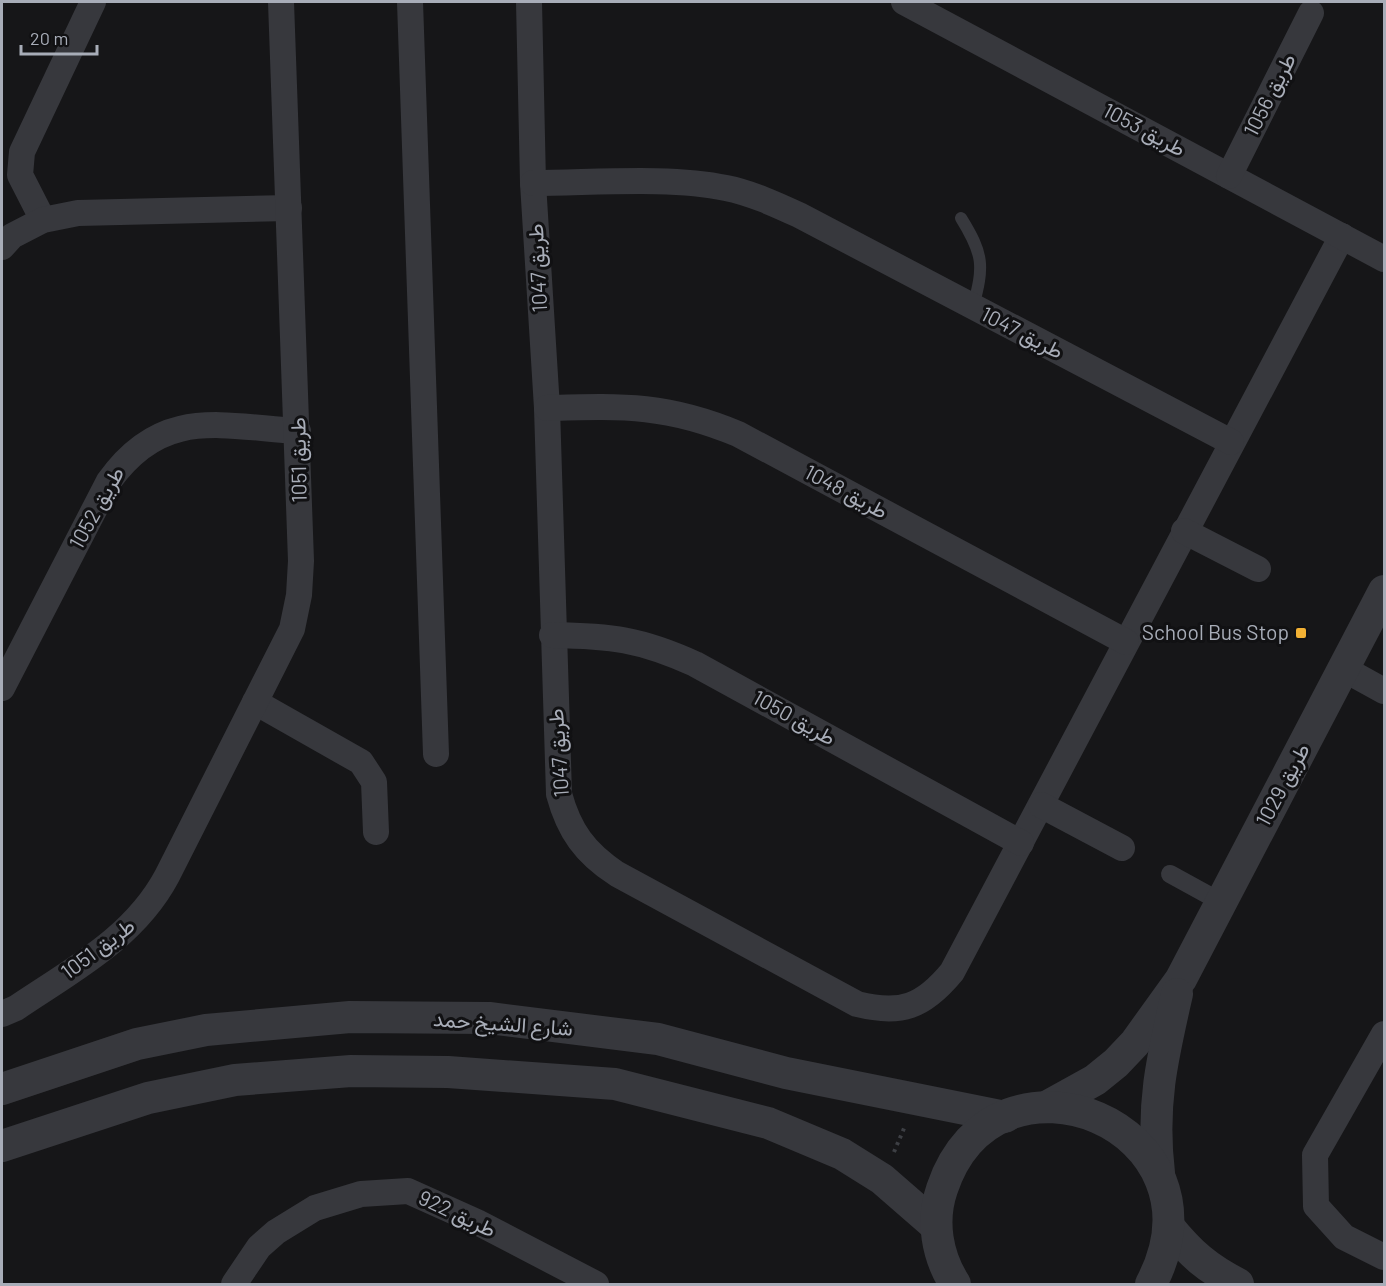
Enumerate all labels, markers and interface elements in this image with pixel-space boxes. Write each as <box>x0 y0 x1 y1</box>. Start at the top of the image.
scale bar <box>21 18 98 56</box>
text: 20 m <box>30 27 68 49</box>
street label: طريق 1056 <box>1237 49 1302 141</box>
street label: طريق 1053 <box>1098 97 1190 163</box>
street label: طريق 1047 <box>522 223 553 313</box>
street label: طريق 1047 <box>977 300 1068 365</box>
street label: طريق 1051 <box>284 417 313 503</box>
street label: طريق 1048 <box>800 458 893 525</box>
street label: طريق 1052 <box>63 462 130 554</box>
place label: School Bus Stop <box>1142 619 1289 644</box>
marker: School Bus Stop <box>1294 626 1308 640</box>
street label: طريق 1050 <box>748 684 840 751</box>
street label: طريق 1047 <box>542 708 575 798</box>
street label: طريق 1029 <box>1249 739 1316 831</box>
street label: طريق 1051 <box>55 912 140 985</box>
street label: شارع الشيخ حمد <box>432 1005 574 1043</box>
street label: طريق 922 <box>414 1184 500 1243</box>

